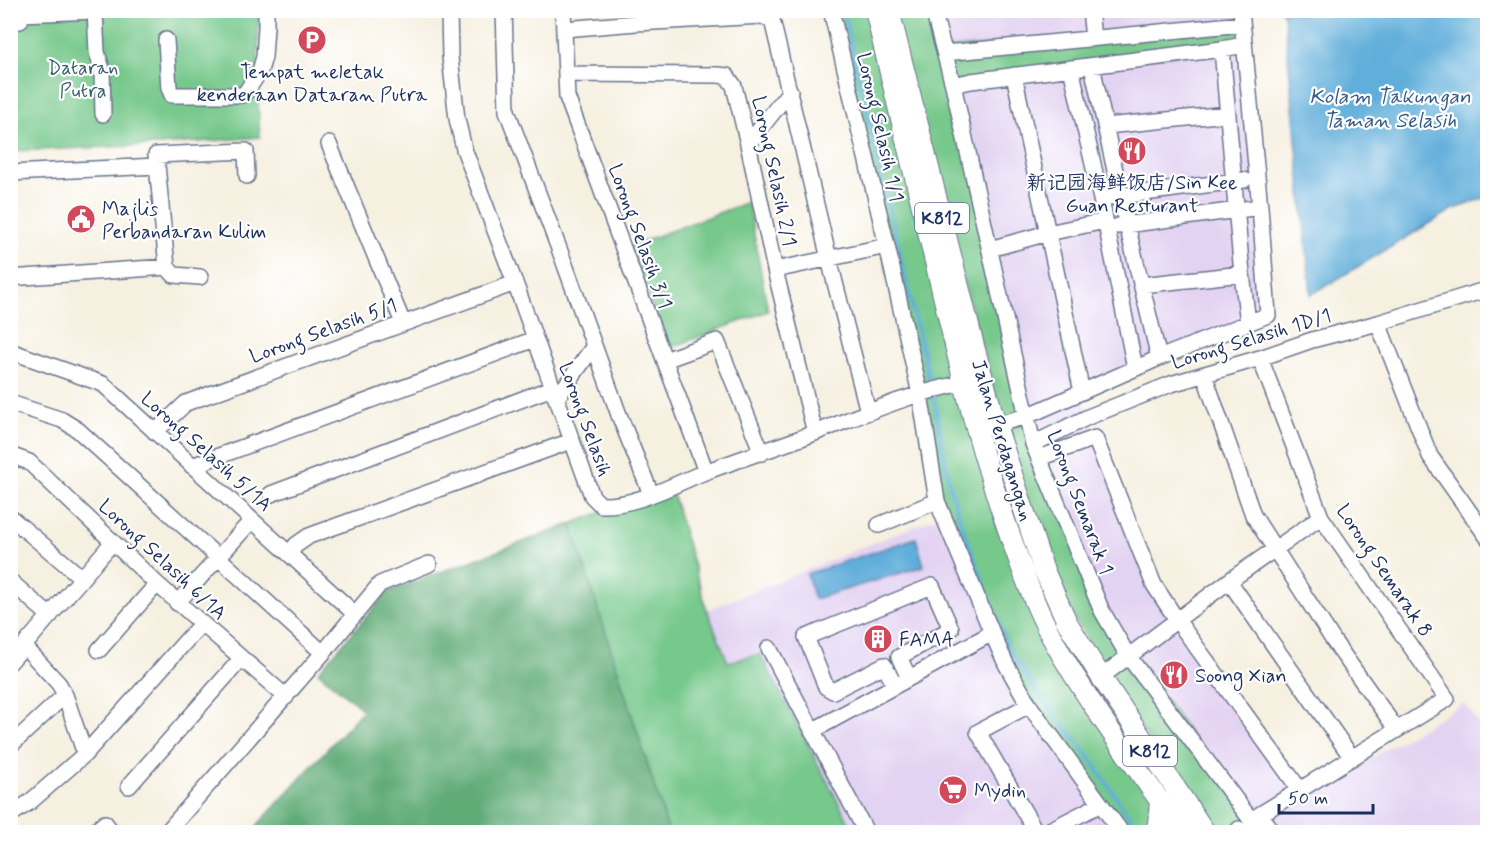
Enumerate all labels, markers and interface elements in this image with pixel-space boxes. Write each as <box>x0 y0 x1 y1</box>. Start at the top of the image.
parking icon: Tempat meletak kenderaan Dataran Putra <box>296 24 328 56</box>
street label: Lorong Selasih 1/1 <box>847 50 910 205</box>
park label: Dataran Putra <box>48 55 118 105</box>
place label: Tempat meletak kenderaan Dataran Putra <box>197 59 428 109</box>
water label: Kolam Takungan Taman Selasih <box>1309 83 1471 135</box>
street label: Lorong Selasih 2/1 <box>742 94 803 249</box>
restaurant icon: 新记园海鲜饭店/Sin Kee Guan Resturant <box>1116 135 1148 167</box>
street label: Lorong Selasih 3/1 <box>599 160 678 313</box>
place label: 新记园海鲜饭店/Sin Kee Guan Resturant <box>1026 170 1238 220</box>
place label: Majlis Perbandaran Kulim <box>102 196 266 246</box>
public building icon: Majlis Perbandaran Kulim <box>65 203 97 235</box>
road number: K812 <box>915 203 969 233</box>
street label: Lorong Selasih 5/1 <box>246 292 402 372</box>
street label: Lorong Selasih 1D/1 <box>1168 302 1335 378</box>
street label: Jalan Perdagangan <box>963 356 1039 525</box>
street label: Lorong Selasih <box>549 358 618 481</box>
street label: Lorong Selasih 5/1A <box>133 386 278 520</box>
street label: Lorong Semarak 1 <box>1038 427 1120 579</box>
street label: Lorong Selasih 6/1A <box>91 493 232 628</box>
street label: Lorong Semarak 8 <box>1328 499 1438 644</box>
building icon: FAMA <box>862 623 894 655</box>
place label: FAMA <box>899 627 954 654</box>
restaurant icon: Soong Xian <box>1158 659 1190 691</box>
place label: Soong Xian <box>1195 663 1287 691</box>
road number: K812 <box>1123 736 1177 766</box>
supermarket icon: Mydin <box>937 774 969 806</box>
scale bar <box>1279 777 1374 815</box>
place label: Mydin <box>974 778 1026 805</box>
text: 50 m <box>1288 787 1328 811</box>

